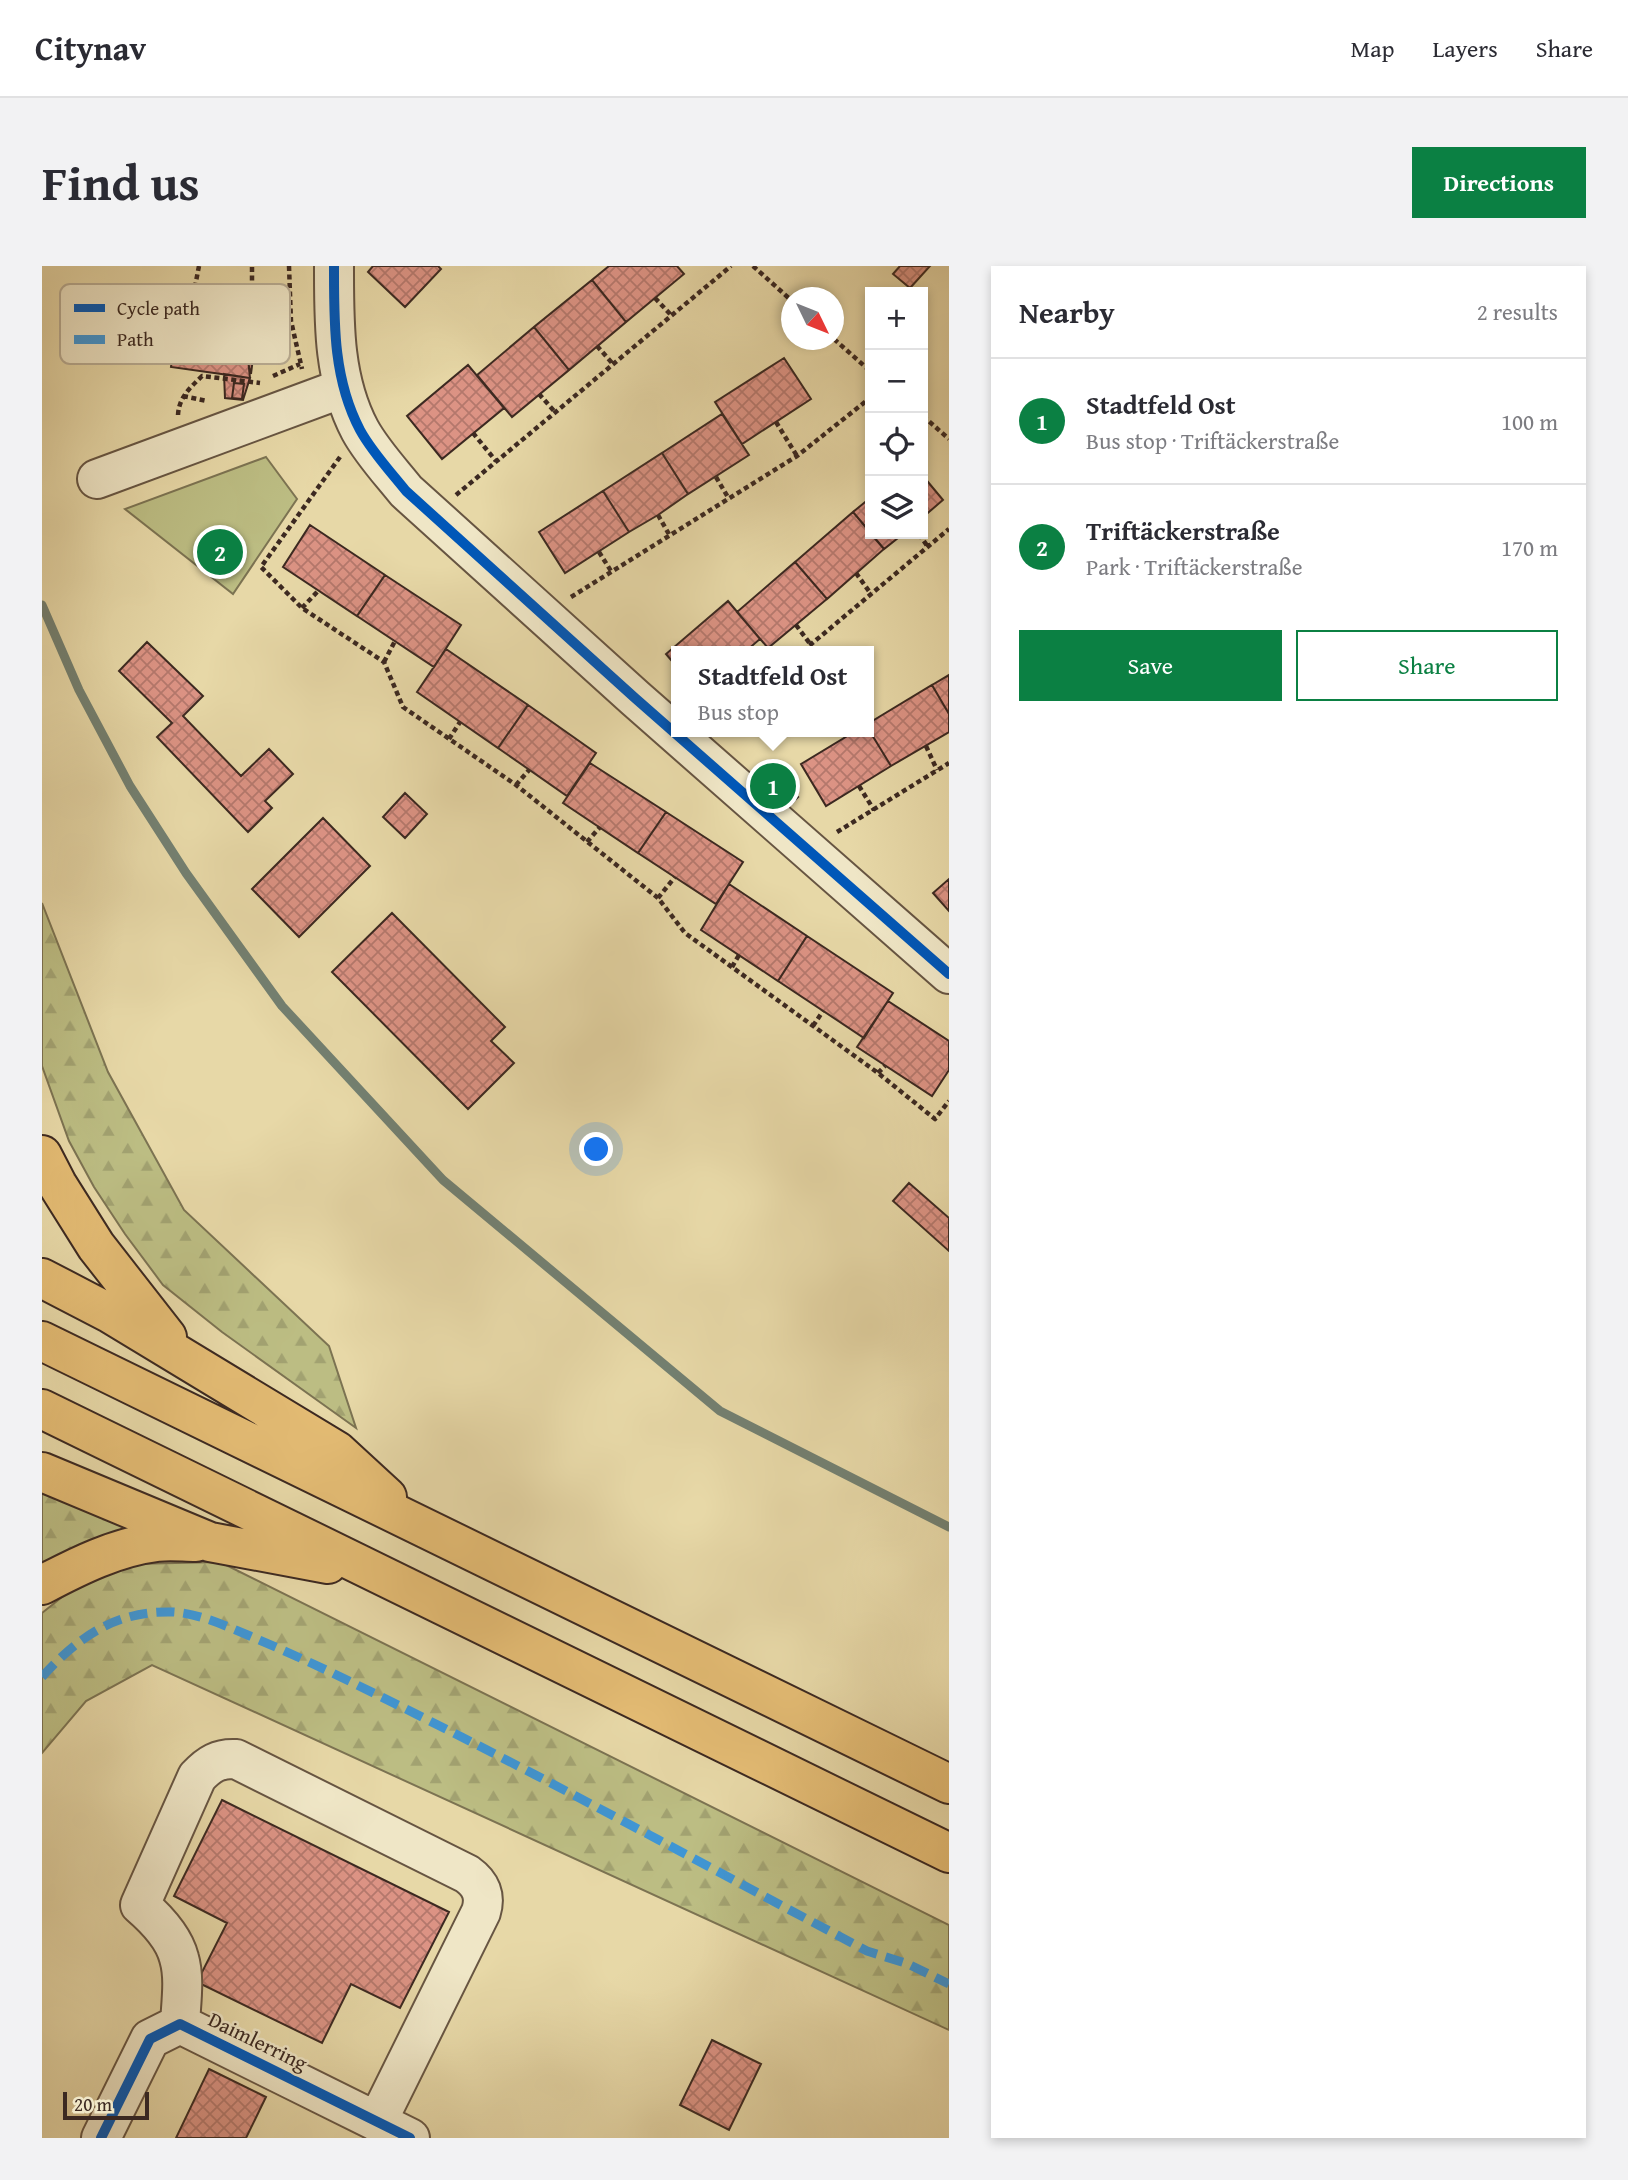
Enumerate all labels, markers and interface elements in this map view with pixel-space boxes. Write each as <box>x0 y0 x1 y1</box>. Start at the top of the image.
text: Citynav <box>35 24 146 72</box>
text: Map <box>1351 31 1394 66</box>
text: Layers <box>1432 31 1498 66</box>
text: Share <box>1536 31 1593 66</box>
text: Find us <box>42 146 200 218</box>
button: Directions <box>1412 147 1586 218</box>
legend <box>60 284 290 364</box>
north arrow <box>781 287 844 350</box>
map controls <box>865 287 928 539</box>
button: + <box>865 287 928 350</box>
text: Nearby <box>1019 290 1115 334</box>
text: Cycle path <box>117 294 200 322</box>
text: 2 results <box>1477 295 1558 328</box>
text: Path <box>117 325 154 353</box>
button: − <box>865 350 928 413</box>
text: Stadtfeld Ost <box>1086 385 1236 424</box>
text: 1 <box>1036 405 1048 438</box>
text: 100 m <box>1501 405 1558 438</box>
button: locate <box>865 413 928 476</box>
text: Bus stop · Triftäckerstraße <box>1086 424 1339 457</box>
button: layers <box>865 476 928 539</box>
text: Triftäckerstraße <box>1086 511 1280 550</box>
pin: 2 <box>197 526 243 578</box>
text: 2 <box>1036 531 1048 564</box>
text: 170 m <box>1501 531 1558 564</box>
text: Park · Triftäckerstraße <box>1086 550 1303 583</box>
button: Save <box>1019 630 1282 701</box>
button: Share <box>1296 630 1558 701</box>
popup <box>671 646 874 737</box>
text: Stadtfeld Ost <box>698 656 847 695</box>
text: Bus stop <box>698 695 779 728</box>
pin: 1 <box>750 760 796 812</box>
your location <box>579 1132 613 1166</box>
street label: Daimlerring <box>203 2004 313 2079</box>
scale bar <box>63 2089 149 2121</box>
text: 20 m <box>74 2090 112 2118</box>

